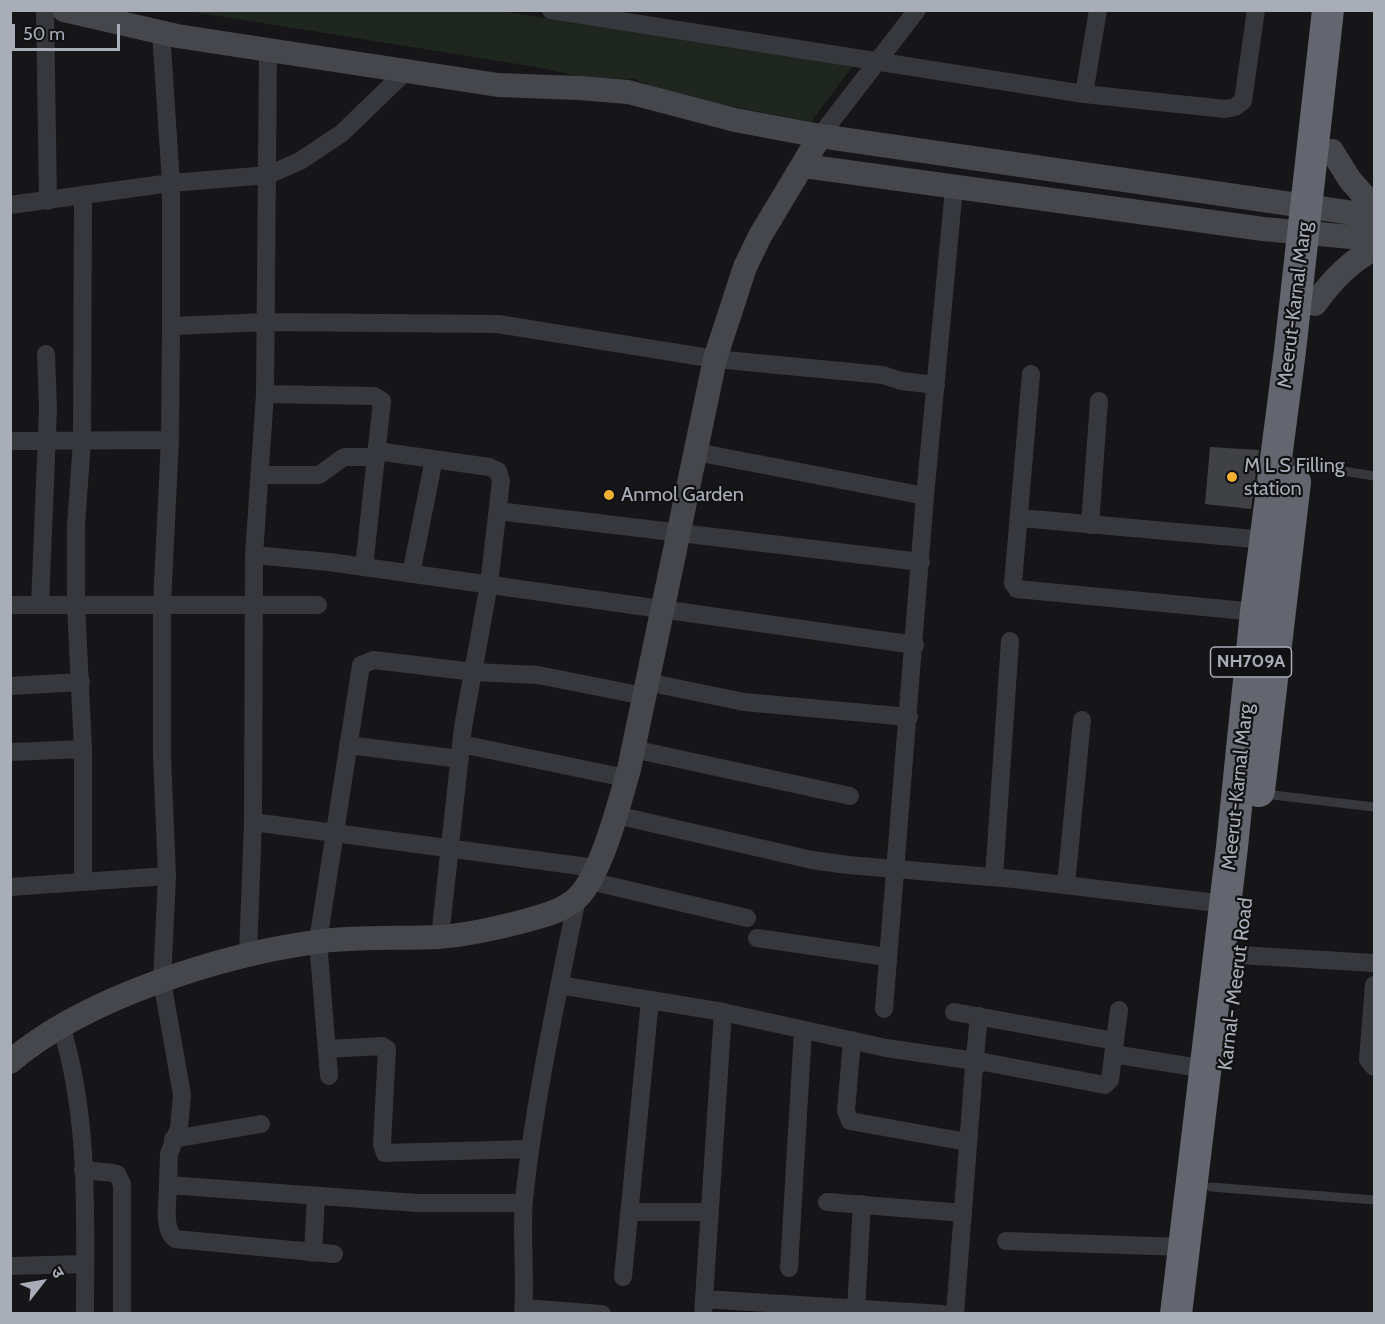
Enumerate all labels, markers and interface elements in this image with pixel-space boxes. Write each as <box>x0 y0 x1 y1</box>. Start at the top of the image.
scale bar <box>15 12 123 50</box>
text: 50 m <box>23 23 65 45</box>
street label: Meerut-Karnal Marg <box>1273 220 1317 390</box>
place label: M L S Filling station <box>1244 454 1345 501</box>
marker: M L S Filling station <box>1225 470 1239 484</box>
place label: Anmol Garden <box>621 483 744 507</box>
marker: Anmol Garden <box>602 488 616 502</box>
road number: NH709A <box>1210 647 1292 677</box>
street label: Meerut-Karnal Marg <box>1217 702 1259 872</box>
street label: Karnal- Meerut Road <box>1214 896 1258 1072</box>
north arrow <box>12 1252 72 1312</box>
text: उ <box>47 1264 68 1281</box>

